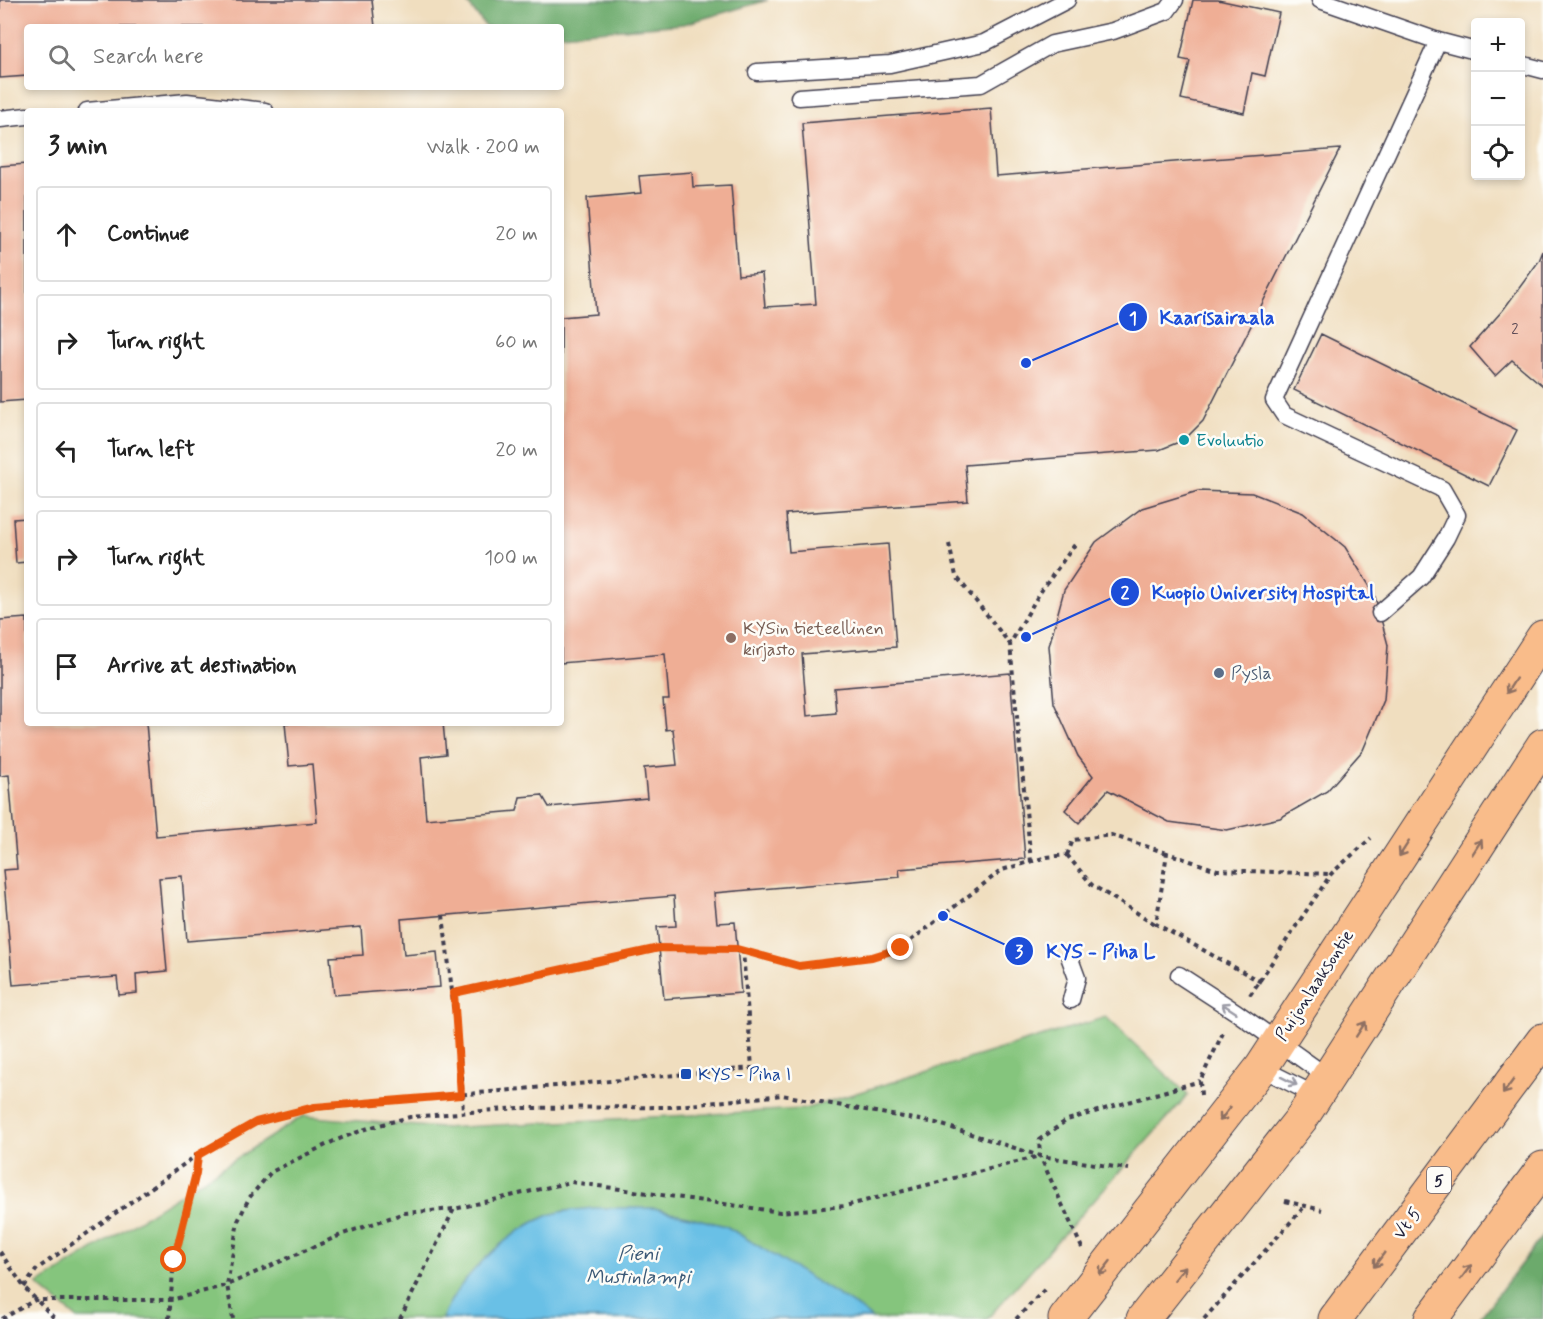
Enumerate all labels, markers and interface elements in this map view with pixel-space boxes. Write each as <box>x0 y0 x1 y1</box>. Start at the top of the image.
map controls <box>1471 18 1525 180</box>
button: + <box>1471 18 1525 72</box>
search box <box>24 24 564 90</box>
icon: search <box>45 41 78 74</box>
text: Search here <box>93 43 204 71</box>
button: − <box>1471 72 1525 126</box>
button: locate <box>1471 126 1525 180</box>
text: 3 min <box>48 130 108 164</box>
text: Walk · 200 m <box>427 134 540 161</box>
icon: ahead <box>50 218 83 251</box>
text: Continue <box>107 220 189 248</box>
text: 20 m <box>495 221 538 248</box>
callout: Kaarisairaala <box>1118 298 1287 336</box>
text: Kaarisairaala <box>1159 305 1275 332</box>
text: 1 <box>1129 307 1137 331</box>
house number: 2 <box>1511 320 1519 340</box>
icon: right <box>50 326 83 359</box>
text: Turn right <box>107 328 205 356</box>
text: 60 m <box>495 329 538 356</box>
place label: Evoluutio <box>1196 429 1264 453</box>
marker: Evoluutio <box>1177 433 1191 447</box>
icon: left <box>50 434 83 467</box>
text: Turn left <box>107 436 195 464</box>
text: 20 m <box>495 437 538 464</box>
icon: right <box>50 542 83 575</box>
text: Turn right <box>107 544 205 572</box>
text: 100 m <box>484 545 538 572</box>
callout: Kuopio University Hospital <box>1110 573 1386 611</box>
text: Kuopio University Hospital <box>1152 580 1374 607</box>
text: 2 <box>1121 581 1130 605</box>
place label: KYSin tieteellinen kirjasto <box>743 617 884 662</box>
marker: KYSin tieteellinen kirjasto <box>724 631 738 645</box>
icon: arrive <box>50 650 83 683</box>
text: Arrive at destination <box>107 652 297 680</box>
place label: Pysla <box>1231 662 1272 686</box>
marker: Pysla <box>1212 666 1226 680</box>
one-way arrow <box>1505 677 1517 694</box>
one-way arrow <box>1471 839 1483 856</box>
one-way arrow <box>1397 840 1409 857</box>
street label: Puijonlaaksontie <box>1270 925 1360 1046</box>
callout: KYS - Piha L <box>1004 932 1168 970</box>
route end <box>887 934 913 960</box>
text: KYS - Piha L <box>1046 939 1156 966</box>
text: 3 <box>1015 940 1024 964</box>
one-way arrow <box>1221 1001 1238 1013</box>
one-way arrow <box>1355 1021 1367 1038</box>
place label: KYS - Piha I <box>698 1063 791 1087</box>
marker: KYS - Piha I <box>679 1067 693 1081</box>
one-way arrow <box>1280 1076 1298 1087</box>
one-way arrow <box>1502 1079 1515 1095</box>
one-way arrow <box>1218 1105 1231 1121</box>
road number: 5 <box>1427 1167 1451 1193</box>
street label: Vt 5 <box>1388 1203 1428 1244</box>
water label: Pieni Mustinlampi <box>586 1241 692 1291</box>
route start <box>160 1246 186 1272</box>
one-way arrow <box>1372 1252 1385 1268</box>
one-way arrow <box>1099 1259 1112 1275</box>
one-way arrow <box>1460 1264 1472 1280</box>
one-way arrow <box>1174 1266 1187 1282</box>

